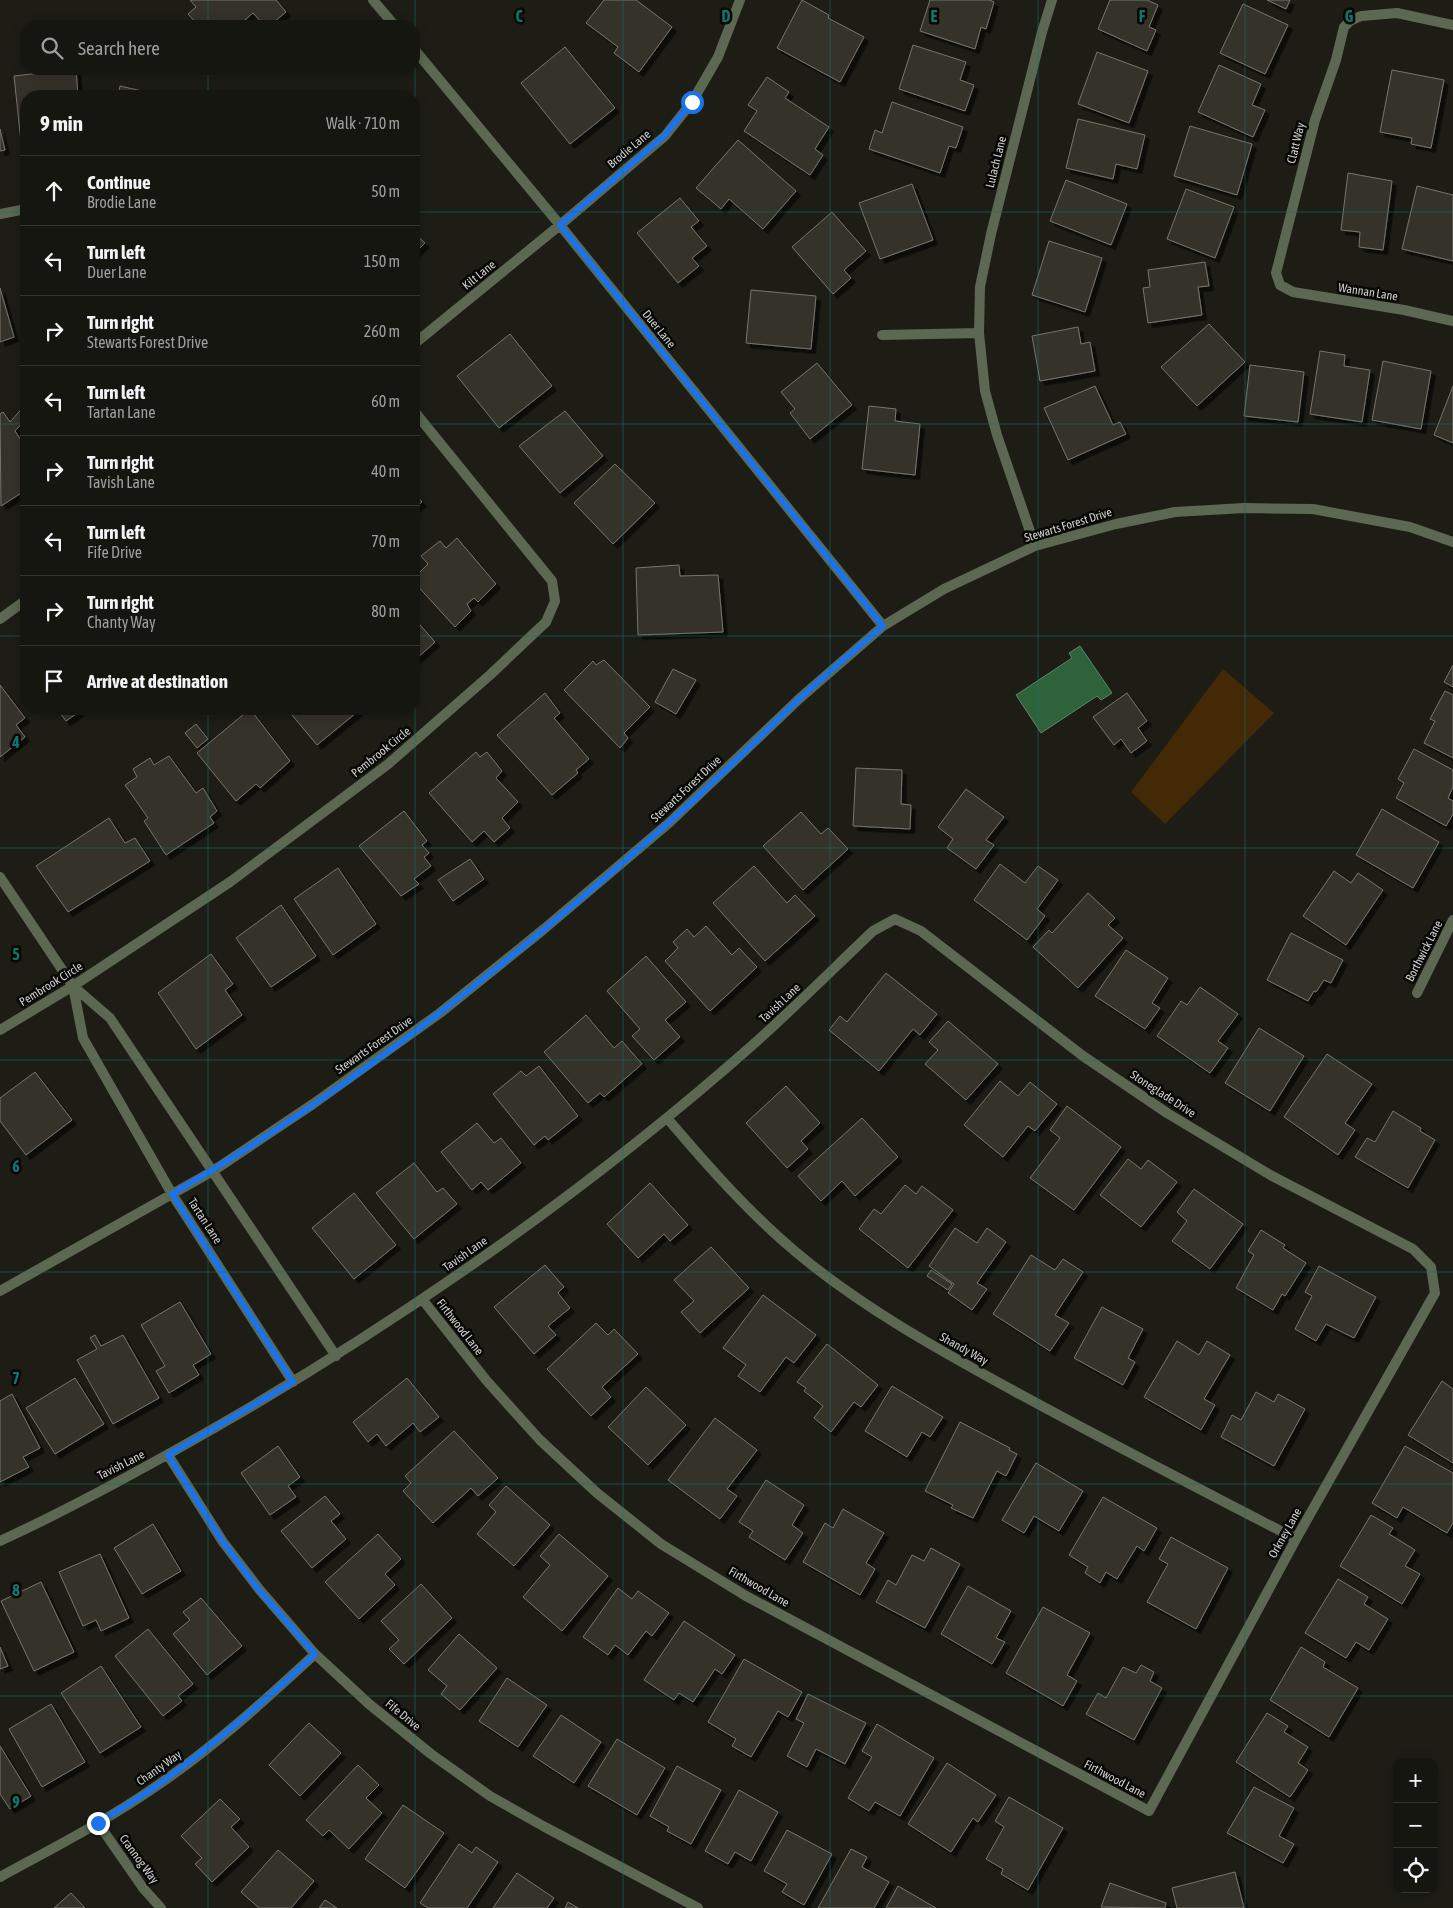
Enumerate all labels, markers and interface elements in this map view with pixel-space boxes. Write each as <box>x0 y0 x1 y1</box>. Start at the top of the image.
text: C <box>515 7 523 25</box>
text: D <box>722 7 731 25</box>
text: E <box>931 7 938 25</box>
text: F <box>1139 7 1146 25</box>
text: G <box>1345 7 1354 25</box>
search box <box>20 20 420 75</box>
icon: search <box>38 34 66 62</box>
text: Search here <box>78 37 160 59</box>
route start <box>681 91 704 114</box>
text: 9 min <box>40 111 83 135</box>
text: Walk · 710 m <box>326 114 400 132</box>
street label: Clatt Way <box>1284 121 1308 165</box>
street label: Brodie Lane <box>605 127 653 171</box>
street label: Lulach Lane <box>983 135 1009 189</box>
text: Continue <box>87 171 151 193</box>
icon: ahead <box>40 177 68 205</box>
text: 50 m <box>371 182 400 200</box>
text: Brodie Lane <box>87 193 156 211</box>
text: Turn left <box>87 241 145 263</box>
icon: left <box>40 247 68 275</box>
text: 150 m <box>364 252 400 270</box>
street label: Kilt Lane <box>460 257 498 293</box>
text: Duer Lane <box>87 263 147 281</box>
street label: Wannan Lane <box>1337 280 1399 304</box>
street label: Duer Lane <box>640 307 678 351</box>
text: Turn right <box>87 311 154 333</box>
icon: right <box>40 317 68 345</box>
text: 260 m <box>364 322 400 340</box>
text: Stewarts Forest Drive <box>87 333 208 351</box>
text: Turn left <box>87 381 145 403</box>
icon: left <box>40 387 68 415</box>
text: 60 m <box>371 392 400 410</box>
text: Tartan Lane <box>87 403 156 421</box>
text: Turn right <box>87 451 154 473</box>
icon: right <box>40 457 68 485</box>
text: 40 m <box>371 462 400 480</box>
text: Tavish Lane <box>87 473 155 491</box>
street label: Stewarts Forest Drive <box>1022 505 1114 545</box>
text: Turn left <box>87 521 145 543</box>
icon: left <box>40 527 68 555</box>
text: 70 m <box>371 532 400 550</box>
text: Fife Drive <box>87 543 142 561</box>
text: Turn right <box>87 591 154 613</box>
icon: right <box>40 597 68 625</box>
text: 80 m <box>371 602 400 620</box>
text: Chanty Way <box>87 613 156 631</box>
icon: arrive <box>40 667 68 695</box>
text: Arrive at destination <box>87 670 228 692</box>
street label: Pembrook Circle <box>349 724 413 780</box>
text: 4 <box>11 733 20 751</box>
street label: Stewarts Forest Drive <box>648 753 724 825</box>
street label: Borthwick Lane <box>1403 918 1445 984</box>
text: 5 <box>12 945 20 963</box>
street label: Pembrook Circle <box>17 959 85 1009</box>
street label: Tavish Lane <box>757 981 803 1025</box>
street label: Stewarts Forest Drive <box>333 1013 415 1077</box>
street label: Stoneglade Drive <box>1128 1068 1198 1120</box>
text: 6 <box>12 1157 20 1175</box>
street label: Tartan Lane <box>185 1196 225 1246</box>
street label: Tavish Lane <box>440 1234 490 1274</box>
street label: Firthwood Lane <box>434 1296 486 1358</box>
street label: Shandy Way <box>937 1330 991 1368</box>
text: 7 <box>12 1369 20 1387</box>
street label: Tavish Lane <box>95 1447 147 1483</box>
street label: Orkney Lane <box>1266 1506 1304 1560</box>
street label: Firthwood Lane <box>726 1564 792 1610</box>
text: 8 <box>12 1581 20 1599</box>
street label: Fife Drive <box>383 1697 423 1733</box>
street label: Chanty Way <box>134 1747 184 1789</box>
street label: Firthwood Lane <box>1082 1757 1148 1801</box>
map controls <box>1393 1758 1438 1893</box>
button: + <box>1393 1758 1438 1803</box>
text: 9 <box>12 1793 20 1811</box>
button: − <box>1393 1803 1438 1848</box>
route end <box>87 1812 110 1835</box>
street label: Crannog Way <box>117 1832 162 1886</box>
button: locate <box>1393 1848 1438 1893</box>

